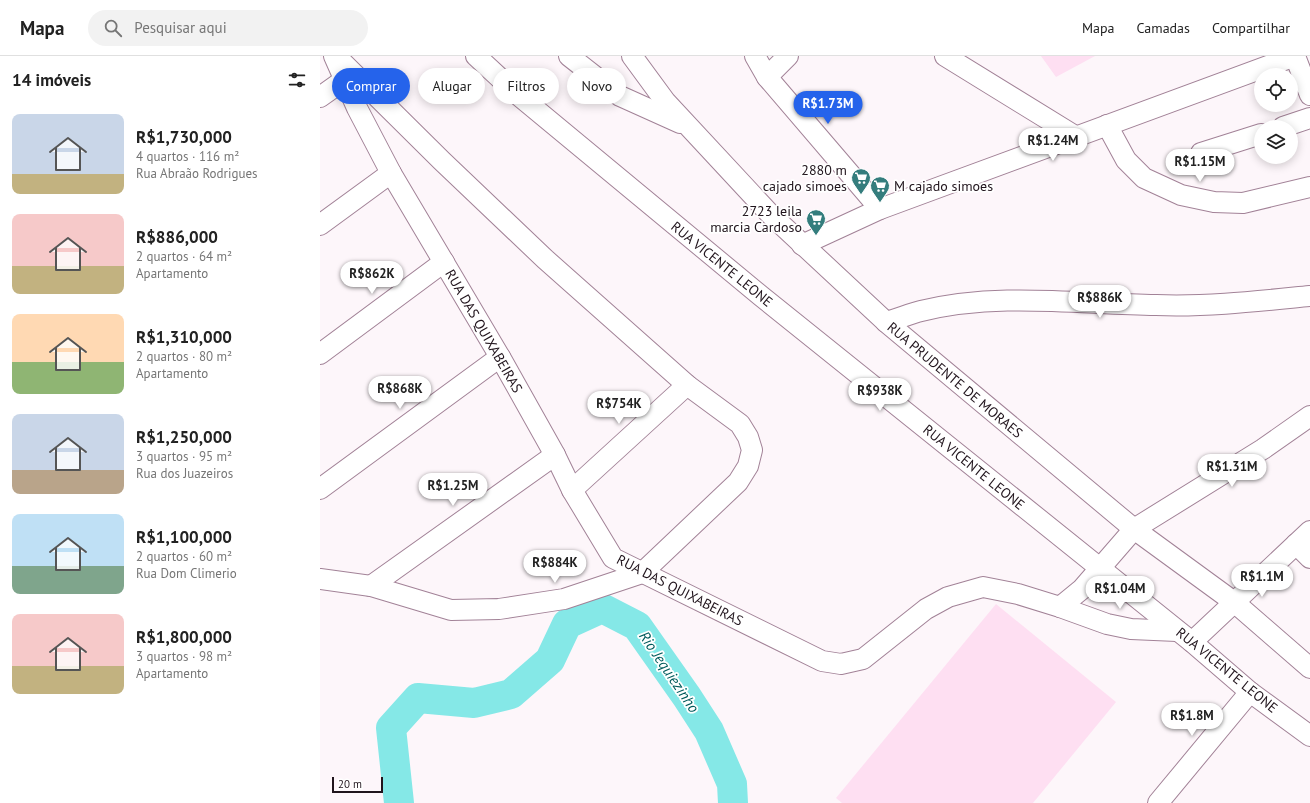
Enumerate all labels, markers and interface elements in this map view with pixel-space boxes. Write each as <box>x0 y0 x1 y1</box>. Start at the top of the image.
search box <box>88 10 368 46</box>
text: Mapa <box>20 16 64 40</box>
icon: search <box>102 17 124 39</box>
text: Pesquisar aqui <box>134 18 227 37</box>
text: Mapa <box>1082 19 1115 37</box>
text: Camadas <box>1137 19 1190 37</box>
text: Compartilhar <box>1212 19 1290 37</box>
chip: Comprar <box>332 68 410 104</box>
chip: Alugar <box>418 68 485 104</box>
chip: Filtros <box>493 68 559 104</box>
chip: Novo <box>567 68 626 104</box>
map controls <box>1254 68 1298 164</box>
button: locate <box>1254 68 1298 112</box>
text: 14 imóveis <box>12 69 91 91</box>
icon: filters <box>286 69 308 91</box>
pin: R$1.73M <box>791 91 865 125</box>
text: R$1.73M <box>803 95 853 112</box>
button: layers <box>1254 120 1298 164</box>
text: R$1,730,000 <box>136 126 232 148</box>
pin: R$1.24M <box>1016 128 1090 162</box>
icon: home <box>44 130 92 178</box>
text: R$1.24M <box>1028 132 1078 149</box>
text: 4 quartos · 116 m² <box>136 148 239 165</box>
pin: R$1.15M <box>1163 149 1237 183</box>
text: R$1.15M <box>1175 153 1225 170</box>
place label: 2880 m cajado simoes <box>763 161 847 195</box>
text: Rua Abraão Rodrigues <box>136 165 258 182</box>
supermarket icon: 2880 m cajado simoes <box>850 167 872 195</box>
supermarket icon: M cajado simoes <box>869 175 891 203</box>
place label: M cajado simoes <box>894 177 993 195</box>
place label: 2723 leila marcia Cardoso <box>710 202 802 236</box>
supermarket icon: 2723 leila marcia Cardoso <box>805 208 827 236</box>
street label: RUA VICENTE LEONE <box>668 217 776 311</box>
text: R$886,000 <box>136 226 218 248</box>
icon: home <box>44 230 92 278</box>
text: 2 quartos · 64 m² <box>136 248 232 265</box>
pin: R$862K <box>339 261 405 295</box>
text: Apartamento <box>136 265 208 282</box>
text: R$862K <box>349 265 395 282</box>
street label: RUA DAS QUIXABEIRAS <box>441 266 527 396</box>
pin: R$886K <box>1067 285 1133 319</box>
text: R$886K <box>1077 289 1123 306</box>
street label: RUA PRUDENTE DE MORAES <box>884 318 1026 442</box>
text: R$1,310,000 <box>136 326 232 348</box>
icon: home <box>44 330 92 378</box>
text: 2 quartos · 80 m² <box>136 348 232 365</box>
text: Apartamento <box>136 365 208 382</box>
pin: R$868K <box>367 376 433 410</box>
pin: R$938K <box>847 378 913 412</box>
text: R$868K <box>377 380 423 397</box>
text: R$938K <box>857 382 903 399</box>
pin: R$754K <box>586 391 652 425</box>
text: R$754K <box>596 395 642 412</box>
street label: RUA VICENTE LEONE <box>920 420 1028 514</box>
text: R$1,250,000 <box>136 426 232 448</box>
icon: home <box>44 430 92 478</box>
text: 3 quartos · 95 m² <box>136 448 232 465</box>
pin: R$1.31M <box>1195 454 1269 488</box>
text: R$1.31M <box>1207 458 1257 475</box>
text: Rua dos Juazeiros <box>136 465 233 482</box>
pin: R$1.25M <box>416 473 490 507</box>
text: R$1.25M <box>428 477 478 494</box>
text: R$1,100,000 <box>136 526 232 548</box>
icon: home <box>44 530 92 578</box>
text: 2 quartos · 60 m² <box>136 548 232 565</box>
pin: R$884K <box>522 550 588 584</box>
street label: RUA DAS QUIXABEIRAS <box>614 550 746 630</box>
text: R$884K <box>532 554 578 571</box>
pin: R$1.1M <box>1229 564 1295 598</box>
text: Rua Dom Climerio <box>136 565 237 582</box>
text: R$1.1M <box>1240 568 1284 585</box>
pin: R$1.04M <box>1083 576 1157 610</box>
text: R$1.04M <box>1095 580 1145 597</box>
street label: RUA VICENTE LEONE <box>1173 623 1281 717</box>
text: R$1,800,000 <box>136 626 232 648</box>
water label: Rio Jequiezinho <box>635 627 704 716</box>
icon: home <box>44 630 92 678</box>
text: 3 quartos · 98 m² <box>136 648 232 665</box>
text: Apartamento <box>136 665 208 682</box>
pin: R$1.8M <box>1159 703 1225 737</box>
text: R$1.8M <box>1170 707 1214 724</box>
scale bar <box>332 775 383 794</box>
text: 20 m <box>338 777 362 791</box>

